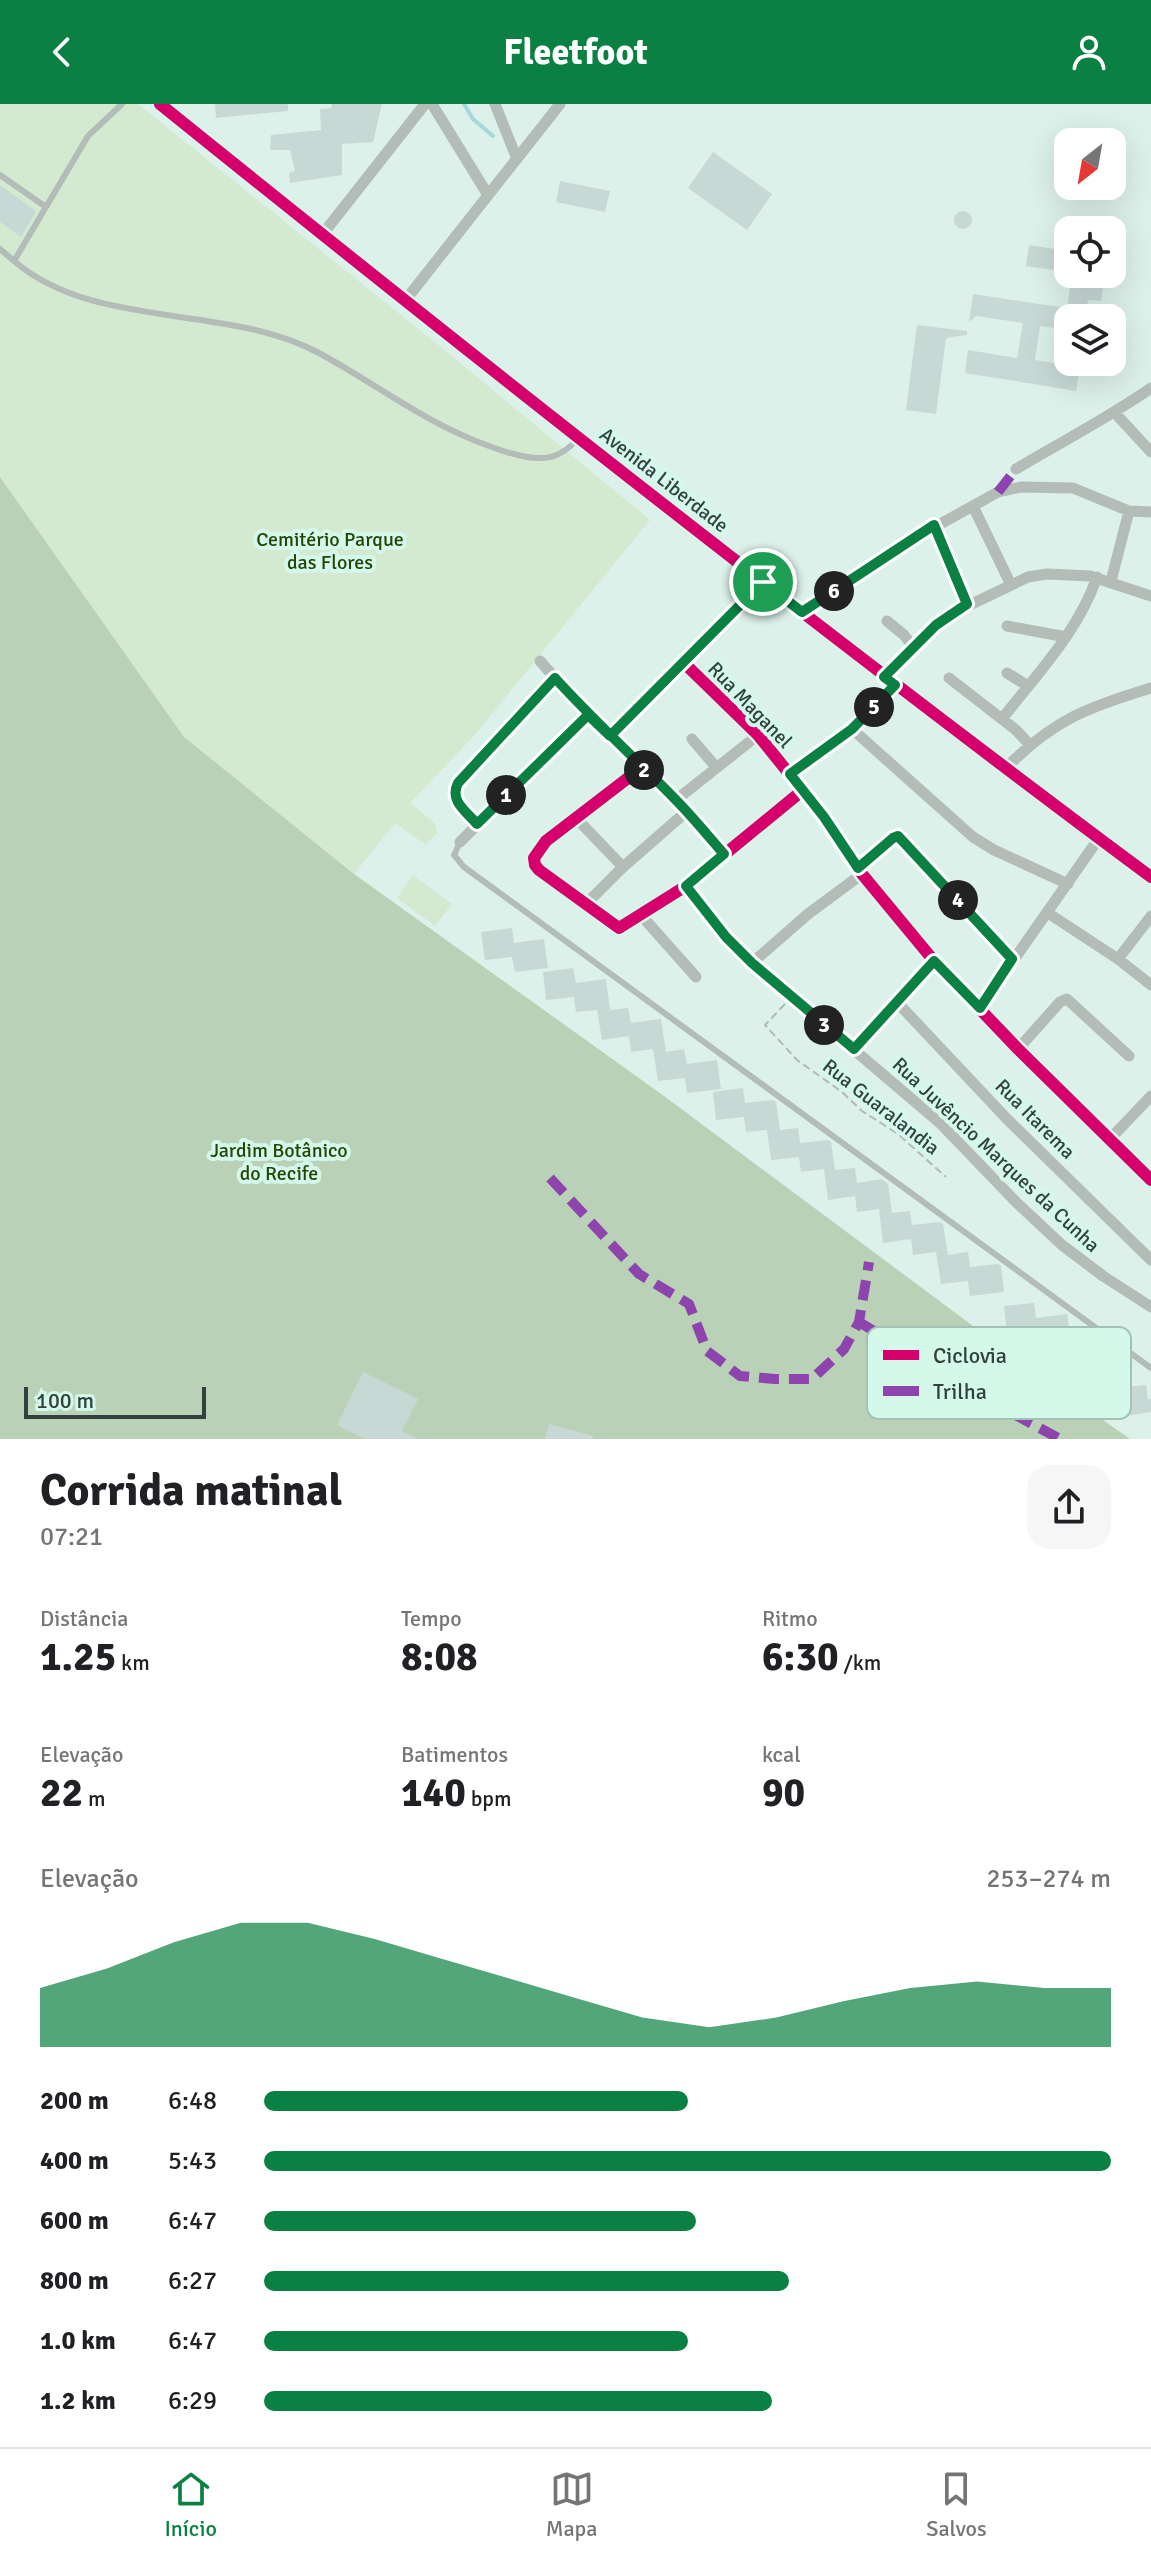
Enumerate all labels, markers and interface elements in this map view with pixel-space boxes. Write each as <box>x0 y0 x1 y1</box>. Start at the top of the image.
icon: back <box>40 30 84 74</box>
text: Fleetfoot <box>503 30 648 75</box>
icon: person <box>1067 30 1111 74</box>
north arrow <box>1054 128 1126 200</box>
map controls <box>1054 128 1126 376</box>
button: locate <box>1054 216 1126 288</box>
button: layers <box>1054 304 1126 376</box>
street label: Avenida Liberdade <box>595 422 733 538</box>
park label: Cemitério Parque das Flores <box>256 527 404 575</box>
pin <box>729 548 797 616</box>
icon: arrive <box>741 560 785 604</box>
pin: 6 <box>814 571 854 611</box>
text: 6 <box>828 577 840 604</box>
street label: Rua Maganel <box>703 656 798 754</box>
pin: 5 <box>854 687 894 727</box>
text: 5 <box>868 693 880 720</box>
pin: 2 <box>624 750 664 790</box>
text: 2 <box>638 756 650 783</box>
pin: 1 <box>486 775 526 815</box>
text: 1 <box>500 781 512 808</box>
pin: 4 <box>938 880 978 920</box>
text: 4 <box>952 886 964 913</box>
pin: 3 <box>804 1005 844 1045</box>
text: 3 <box>818 1011 830 1038</box>
street label: Rua Juvêncio Marques da Cunha <box>887 1052 1105 1258</box>
street label: Rua Guaralandia <box>818 1054 944 1160</box>
street label: Rua Itarema <box>990 1074 1080 1164</box>
park label: Jardim Botânico do Recife <box>210 1138 348 1186</box>
legend <box>867 1327 1131 1419</box>
text: Ciclovia <box>933 1342 1007 1369</box>
text: Trilha <box>933 1378 987 1405</box>
scale bar <box>24 1383 206 1419</box>
text: 100 m <box>36 1387 94 1414</box>
text: Corrida matinal <box>40 1464 342 1518</box>
button: share <box>1027 1465 1111 1549</box>
text: 07:21 <box>40 1521 103 1553</box>
text: Distância <box>40 1605 128 1632</box>
text: Tempo <box>401 1605 462 1632</box>
text: Ritmo <box>762 1605 818 1632</box>
text: 1.25 <box>40 1632 116 1682</box>
text: 8:08 <box>401 1632 478 1682</box>
text: 6:30 <box>762 1632 839 1682</box>
text: km <box>116 1649 150 1676</box>
text: /km <box>839 1649 881 1676</box>
text: Elevação <box>40 1741 123 1768</box>
text: Batimentos <box>401 1741 508 1768</box>
text: kcal <box>762 1741 801 1768</box>
text: 22 <box>40 1768 83 1818</box>
text: 140 <box>401 1768 466 1818</box>
text: 90 <box>762 1768 805 1818</box>
text: m <box>83 1785 106 1812</box>
text: bpm <box>466 1785 511 1812</box>
text: Elevação <box>40 1863 139 1895</box>
text: 253–274 m <box>987 1863 1111 1895</box>
text: 200 m <box>40 2085 109 2117</box>
text: 6:48 <box>168 2085 217 2117</box>
text: 400 m <box>40 2145 109 2177</box>
text: 5:43 <box>168 2145 217 2177</box>
text: 600 m <box>40 2205 109 2237</box>
text: 6:47 <box>168 2205 217 2237</box>
text: 800 m <box>40 2265 109 2297</box>
text: 6:27 <box>168 2265 217 2297</box>
text: 1.0 km <box>40 2325 116 2357</box>
text: 6:47 <box>168 2325 217 2357</box>
text: 1.2 km <box>40 2385 116 2417</box>
text: 6:29 <box>168 2385 217 2417</box>
tab: Início <box>164 2467 217 2542</box>
tab: Mapa <box>546 2467 597 2542</box>
tab: Salvos <box>926 2467 987 2542</box>

